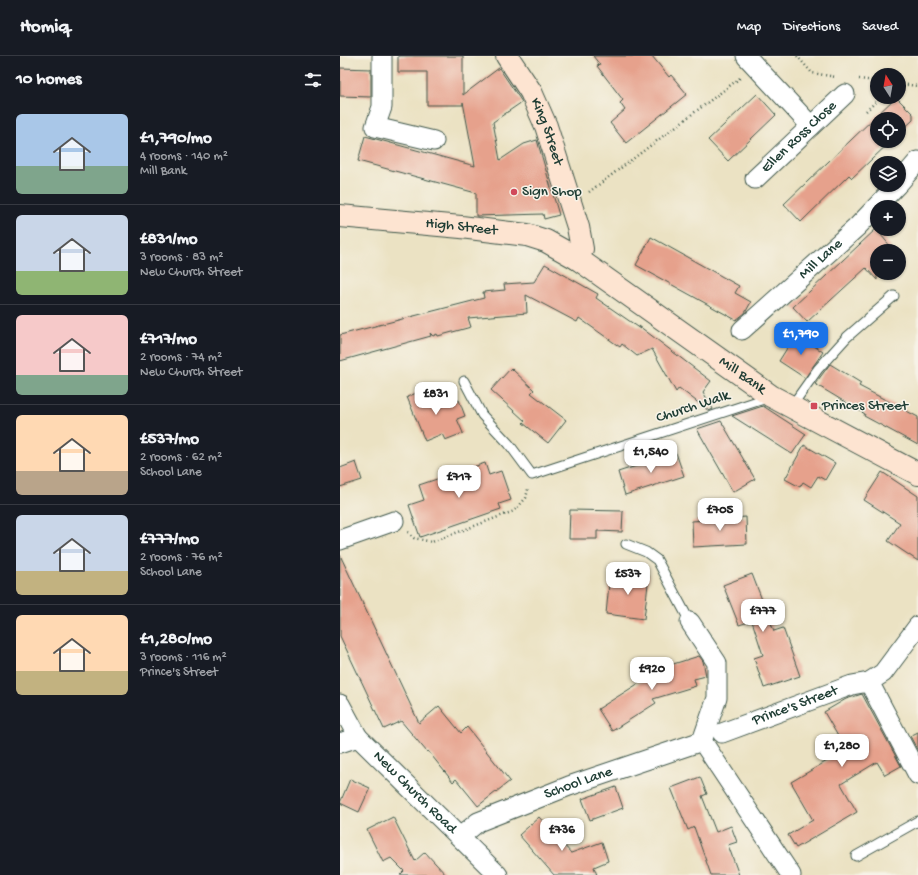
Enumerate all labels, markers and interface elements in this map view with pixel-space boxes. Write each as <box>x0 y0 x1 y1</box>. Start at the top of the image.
text: Homiq <box>20 16 70 39</box>
text: Map <box>737 19 761 36</box>
text: Directions <box>783 19 840 36</box>
text: Saved <box>862 19 898 36</box>
north arrow <box>870 68 906 104</box>
map controls <box>870 68 906 280</box>
icon: filters <box>302 69 324 91</box>
text: 10 homes <box>16 70 82 90</box>
street label: King Street <box>526 95 568 170</box>
street label: Ellen Ross Close <box>758 97 841 177</box>
button: locate <box>870 112 906 148</box>
text: £1,790/mo <box>140 129 212 149</box>
icon: home <box>48 130 96 178</box>
text: 4 rooms · 140 m² <box>140 149 228 164</box>
button: layers <box>870 156 906 192</box>
text: Mill Bank <box>140 164 186 179</box>
place label: Sign Shop <box>522 183 582 201</box>
marker: Sign Shop <box>509 187 519 197</box>
button: + <box>870 200 906 236</box>
street label: High Street <box>425 215 500 241</box>
text: £831/mo <box>140 230 198 250</box>
icon: home <box>48 231 96 279</box>
street label: Mill Lane <box>795 235 847 284</box>
button: − <box>870 244 906 280</box>
text: 3 rooms · 83 m² <box>140 250 224 265</box>
text: New Church Street <box>140 265 242 280</box>
pin: £1,790 <box>768 322 834 356</box>
text: £1,790 <box>783 327 819 342</box>
text: £717/mo <box>140 330 197 350</box>
icon: home <box>48 331 96 379</box>
text: 2 rooms · 74 m² <box>140 350 222 365</box>
street label: Mill Bank <box>715 353 770 399</box>
text: New Church Street <box>140 365 242 380</box>
pin: £831 <box>412 382 460 416</box>
street label: Church Walk <box>654 386 733 427</box>
text: £831 <box>424 387 448 402</box>
place label: Princes Street <box>821 397 910 415</box>
marker: Princes Street <box>809 401 819 411</box>
text: £537/mo <box>140 430 199 450</box>
icon: home <box>48 431 96 479</box>
pin: £1,540 <box>618 440 684 474</box>
text: £1,540 <box>633 445 669 460</box>
text: 2 rooms · 62 m² <box>140 450 222 465</box>
text: School Lane <box>140 465 202 480</box>
pin: £717 <box>435 465 483 499</box>
text: £717 <box>447 470 471 485</box>
pin: £705 <box>696 498 744 532</box>
text: £705 <box>707 503 733 518</box>
text: £777/mo <box>140 530 199 550</box>
icon: home <box>48 531 96 579</box>
text: 2 rooms · 76 m² <box>140 550 223 565</box>
pin: £537 <box>604 562 652 596</box>
text: School Lane <box>140 565 202 580</box>
text: £537 <box>615 567 641 582</box>
pin: £777 <box>739 599 787 633</box>
text: £777 <box>750 604 776 619</box>
text: £1,280/mo <box>140 630 212 650</box>
icon: home <box>48 631 96 679</box>
text: 3 rooms · 116 m² <box>140 650 227 665</box>
pin: £920 <box>628 657 676 691</box>
text: £920 <box>639 662 665 677</box>
text: Prince's Street <box>140 665 218 680</box>
street label: Prince's Street <box>749 681 842 730</box>
pin: £1,280 <box>809 734 875 768</box>
text: £1,280 <box>824 739 860 754</box>
street label: New Church Road <box>369 747 461 839</box>
street label: School Lane <box>542 763 615 804</box>
pin: £736 <box>538 818 586 852</box>
text: £736 <box>549 823 575 838</box>

